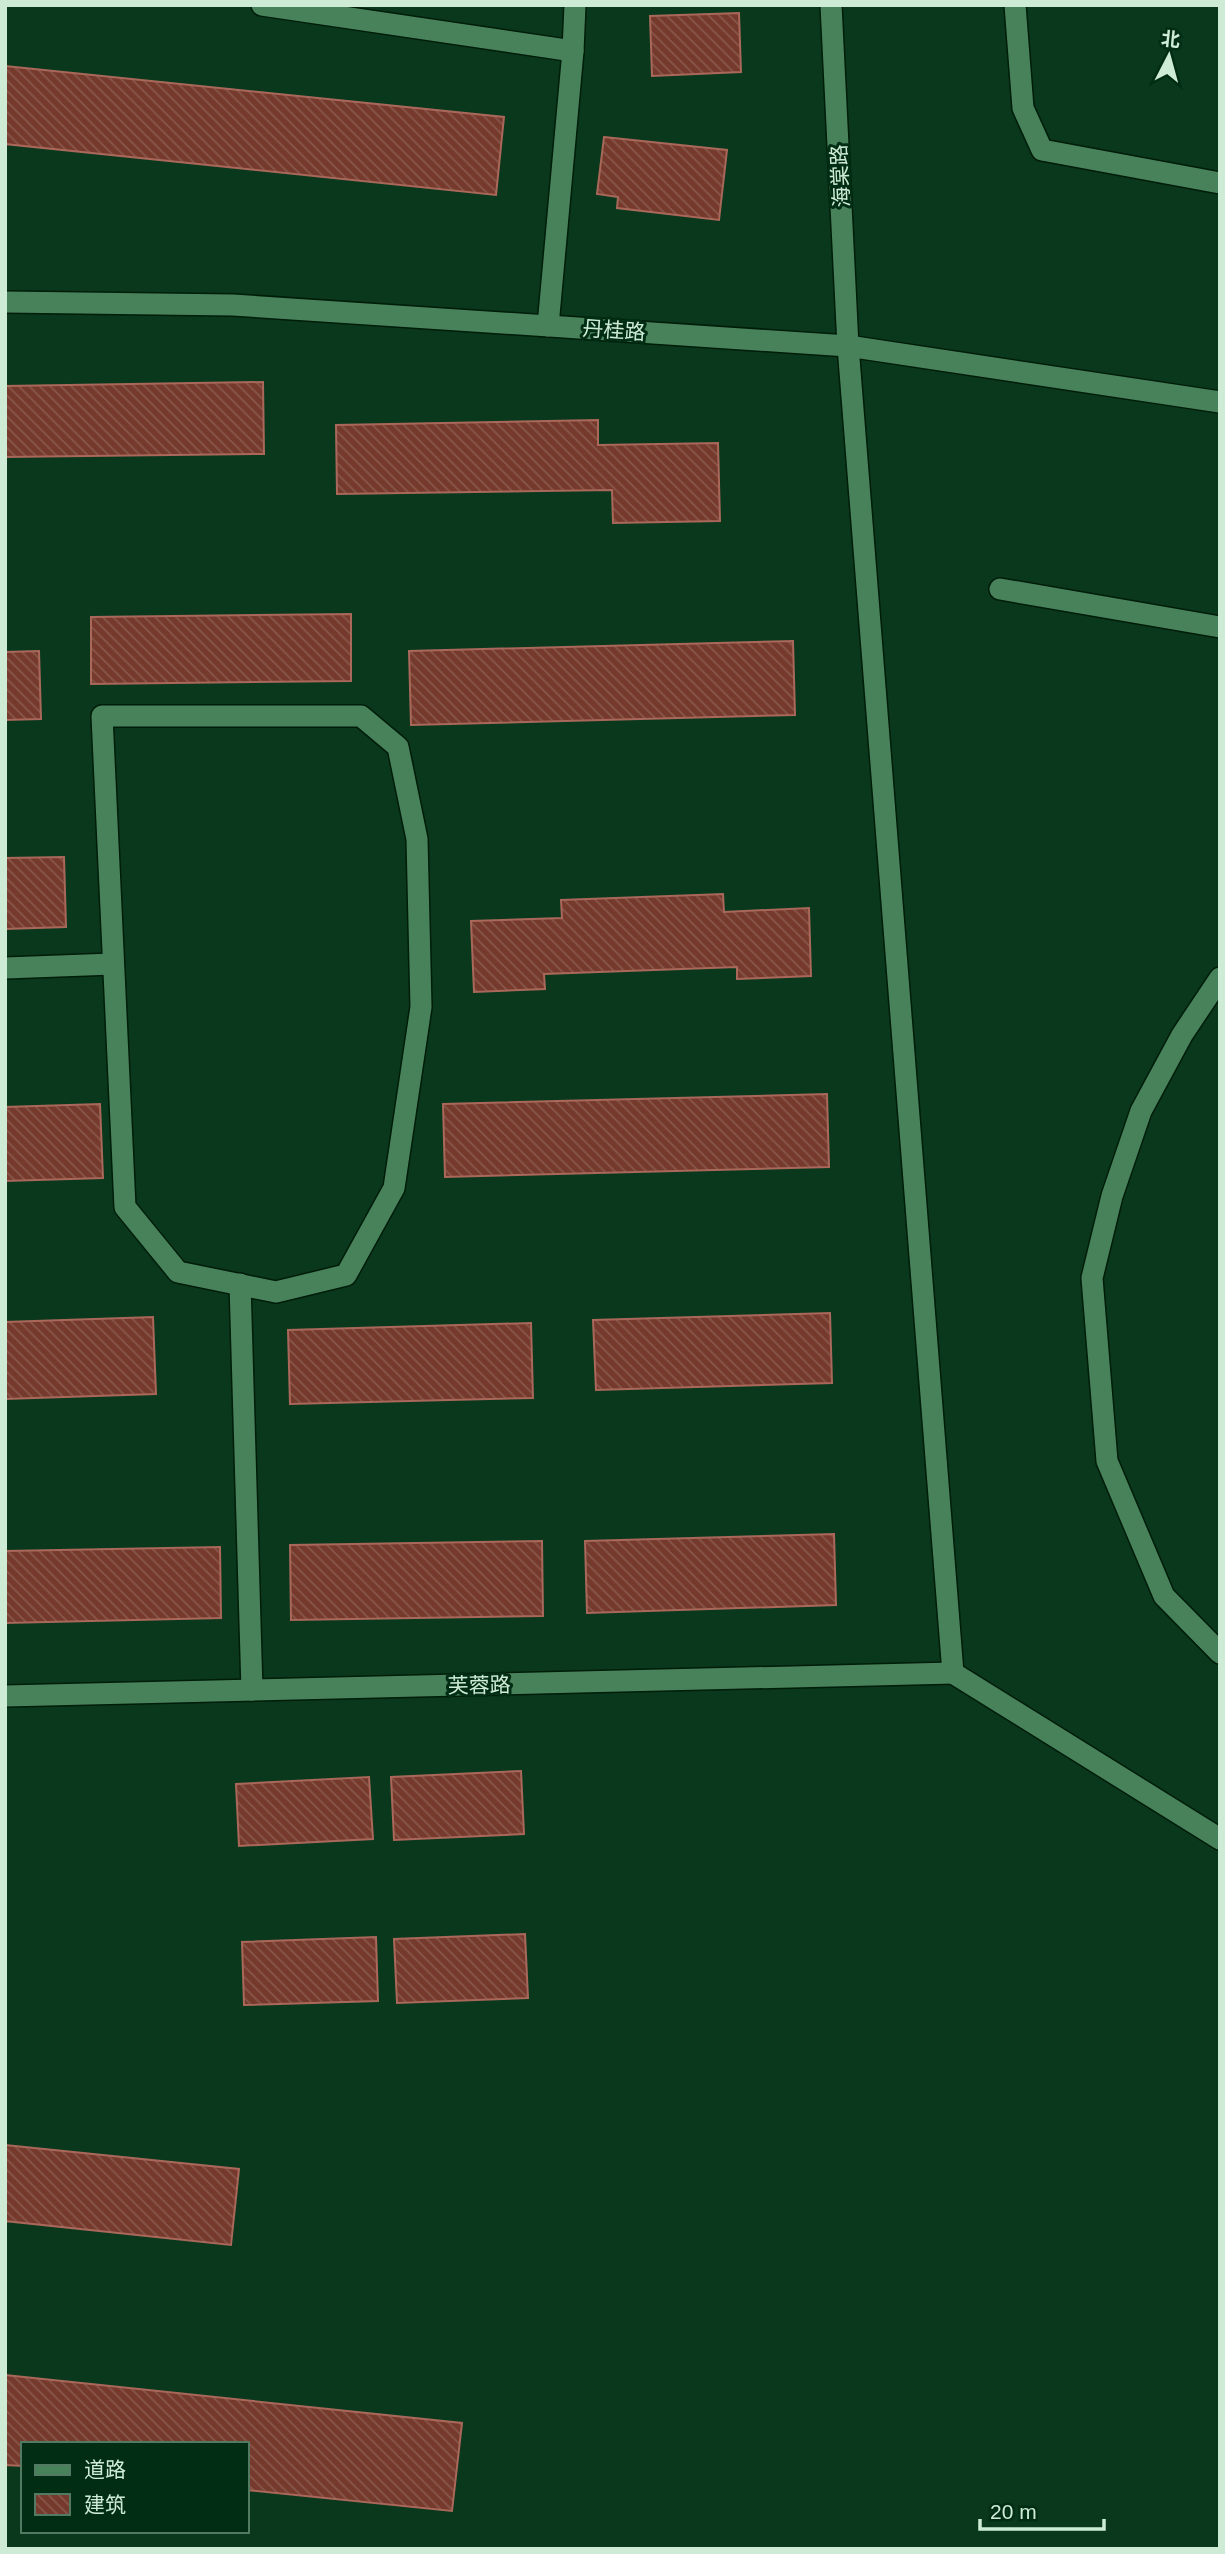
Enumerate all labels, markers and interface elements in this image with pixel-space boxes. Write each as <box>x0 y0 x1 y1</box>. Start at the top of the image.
north arrow <box>1134 21 1204 91</box>
text: 北 <box>1160 28 1181 51</box>
street label: 海棠路 <box>827 144 853 208</box>
street label: 丹桂路 <box>582 316 646 344</box>
street label: 芙蓉路 <box>447 1673 511 1697</box>
legend <box>21 2442 248 2533</box>
text: 道路 <box>84 2458 126 2481</box>
scale bar <box>980 2488 1104 2532</box>
text: 建筑 <box>84 2493 126 2516</box>
text: 20 m <box>990 2500 1037 2523</box>

